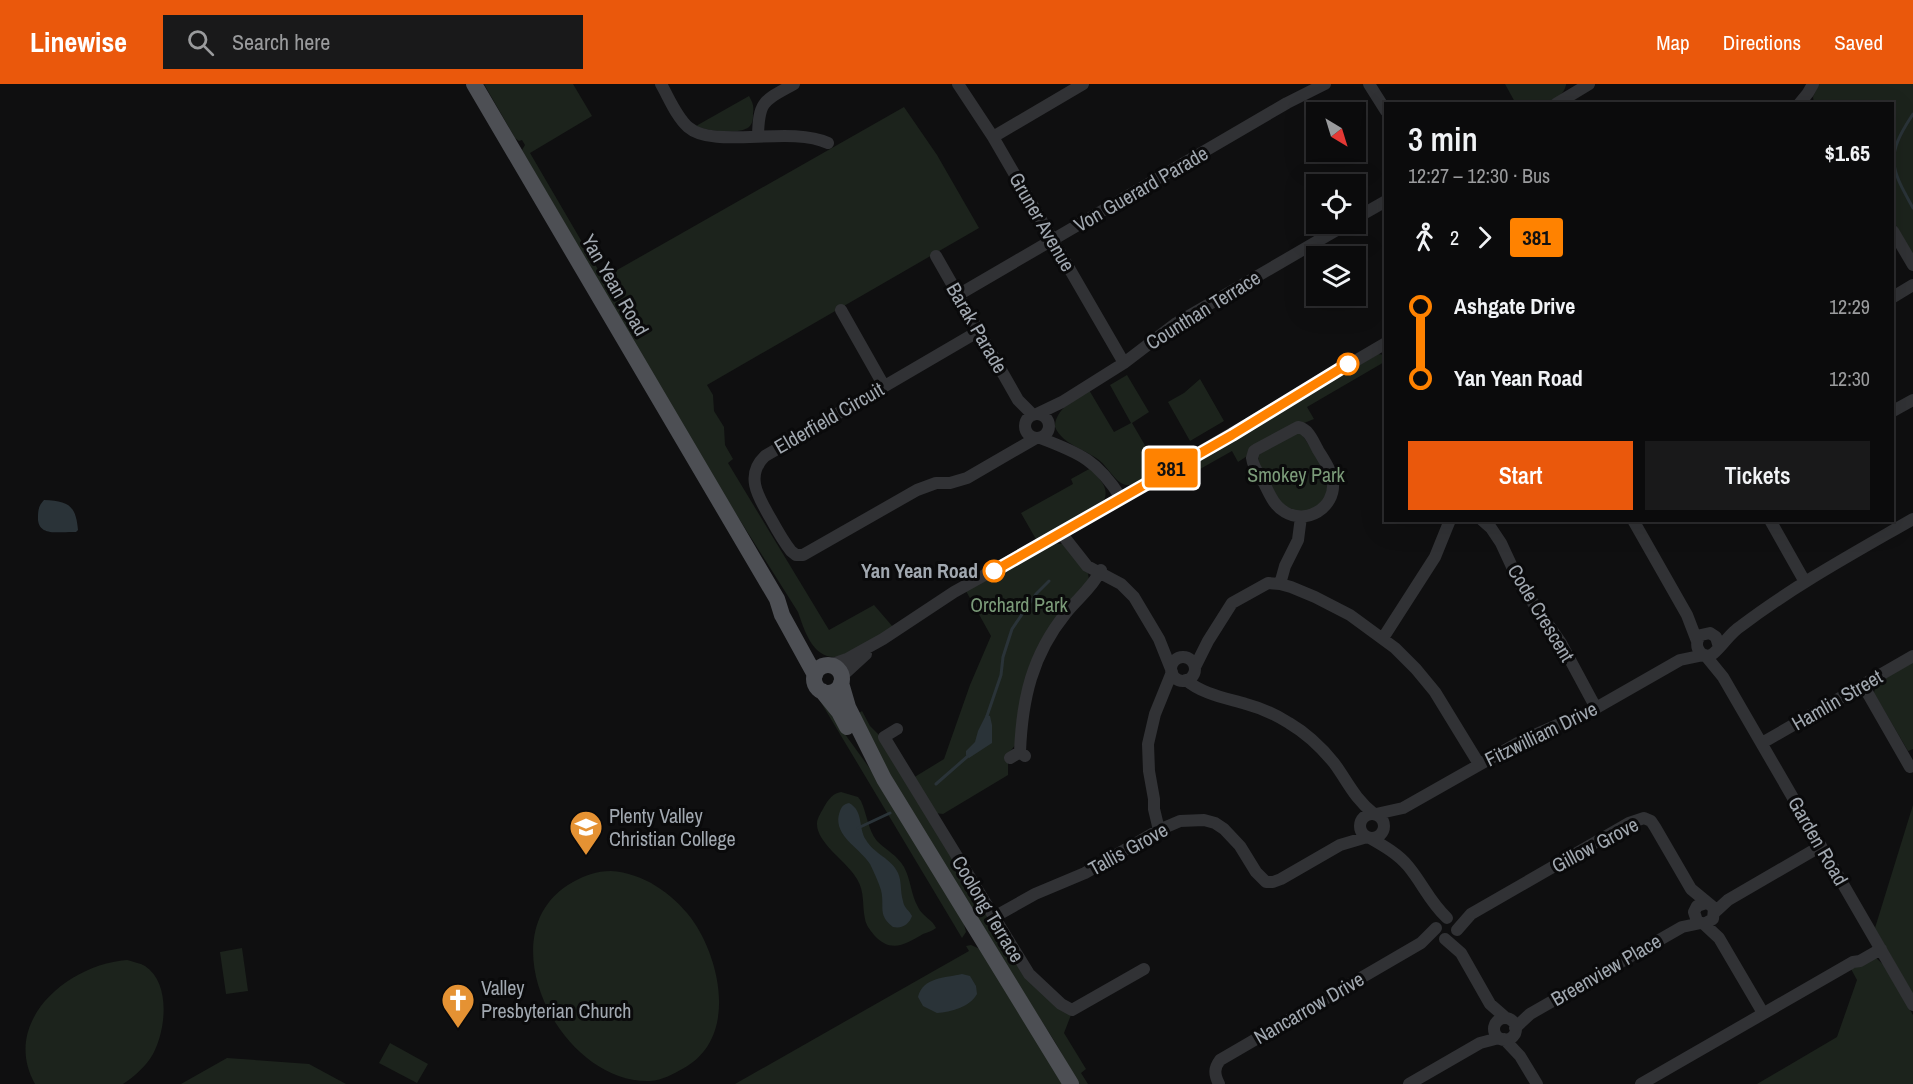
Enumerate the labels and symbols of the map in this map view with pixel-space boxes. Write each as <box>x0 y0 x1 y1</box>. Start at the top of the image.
north arrow <box>1306 102 1366 162</box>
street label: Von Guerard Parade <box>1069 139 1213 238</box>
street label: Gruner Avenue <box>1003 167 1082 276</box>
street label: Yan Yean Road <box>575 229 655 340</box>
street label: Counthan Terrace <box>1140 264 1265 355</box>
street label: Barak Parade <box>941 278 1014 378</box>
unlabelled marker <box>1337 353 1359 375</box>
street label: Elderfield Circuit <box>769 375 889 460</box>
line badge: 381 <box>1136 448 1206 488</box>
park label: Smokey Park <box>1247 461 1346 488</box>
place label: Yan Yean Road <box>861 557 978 584</box>
street label: Code Crescent <box>1502 559 1581 667</box>
marker: Yan Yean Road <box>983 560 1005 582</box>
park label: Orchard Park <box>970 591 1069 618</box>
street label: Hamlin Street <box>1787 663 1887 736</box>
street label: Fitzwilliam Drive <box>1480 695 1602 772</box>
street label: Garden Road <box>1782 791 1855 890</box>
place label: Plenty Valley Christian College <box>609 802 736 852</box>
school or university icon: Plenty Valley Christian College <box>568 809 604 856</box>
street label: Gillow Grove <box>1547 810 1643 879</box>
street label: Tallis Grove <box>1083 816 1172 881</box>
street label: Coolong Terrace <box>946 850 1031 967</box>
street label: Breenview Place <box>1546 927 1666 1012</box>
street label: Nancarrow Drive <box>1249 965 1369 1050</box>
place label: Valley Presbyterian Church <box>481 974 631 1024</box>
church icon: Valley Presbyterian Church <box>440 982 476 1029</box>

